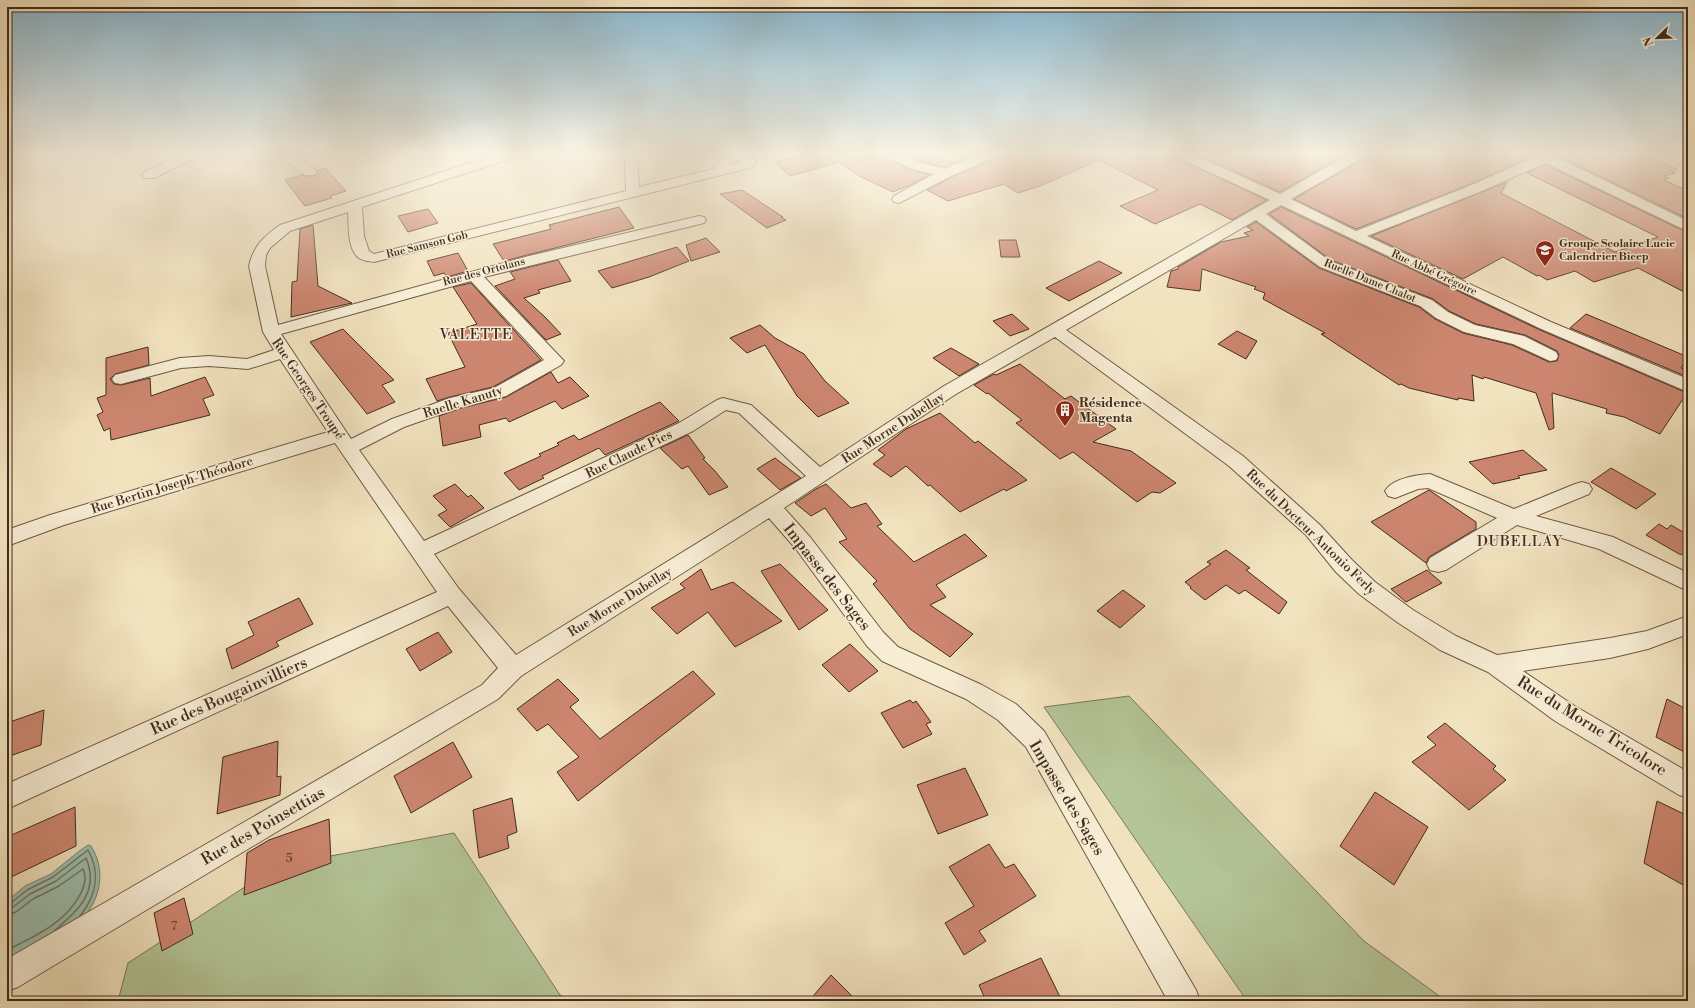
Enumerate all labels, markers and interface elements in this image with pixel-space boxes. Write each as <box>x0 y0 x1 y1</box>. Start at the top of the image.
north arrow <box>1637 18 1677 58</box>
text: N <box>1640 35 1657 48</box>
street label: Rue Samson Gob <box>385 228 469 262</box>
place label: Groupe Scolaire Lucie Calendrier Bicep <box>1559 237 1675 264</box>
school or university icon: Groupe Scolaire Lucie Calendrier Bicep <box>1534 239 1556 267</box>
street label: Rue Abbé Grégoire <box>1389 247 1480 299</box>
street label: Rue des Ortolans <box>441 254 527 290</box>
street label: Ruelle Dame Chalot <box>1322 256 1418 306</box>
district label: VALETTE <box>438 326 513 344</box>
street label: Rue Georges Troupé <box>268 335 348 443</box>
street label: Ruelle Kanuty <box>421 382 505 422</box>
street label: Rue Morne Dubellay <box>839 388 948 467</box>
place label: Résidence Magenta <box>1079 395 1142 426</box>
building icon: Résidence Magenta <box>1054 399 1076 427</box>
street label: Rue Claude Pies <box>583 426 675 482</box>
street label: Rue Bertin Joseph-Théodore <box>89 453 255 517</box>
street label: Rue du Docteur Antonio Ferly <box>1243 466 1380 599</box>
street label: Impasse des Sages <box>779 519 875 635</box>
district label: DUBELLAY <box>1477 533 1563 551</box>
street label: Rue Morne Dubellay <box>565 563 675 640</box>
street label: Rue des Bougainvilliers <box>148 652 310 740</box>
street label: Rue du Morne Tricolore <box>1513 672 1671 780</box>
street label: Impasse des Sages <box>1025 737 1109 859</box>
street label: Rue des Poinsettias <box>198 782 328 870</box>
house number: 5 <box>285 850 293 866</box>
house number: 7 <box>171 918 178 934</box>

